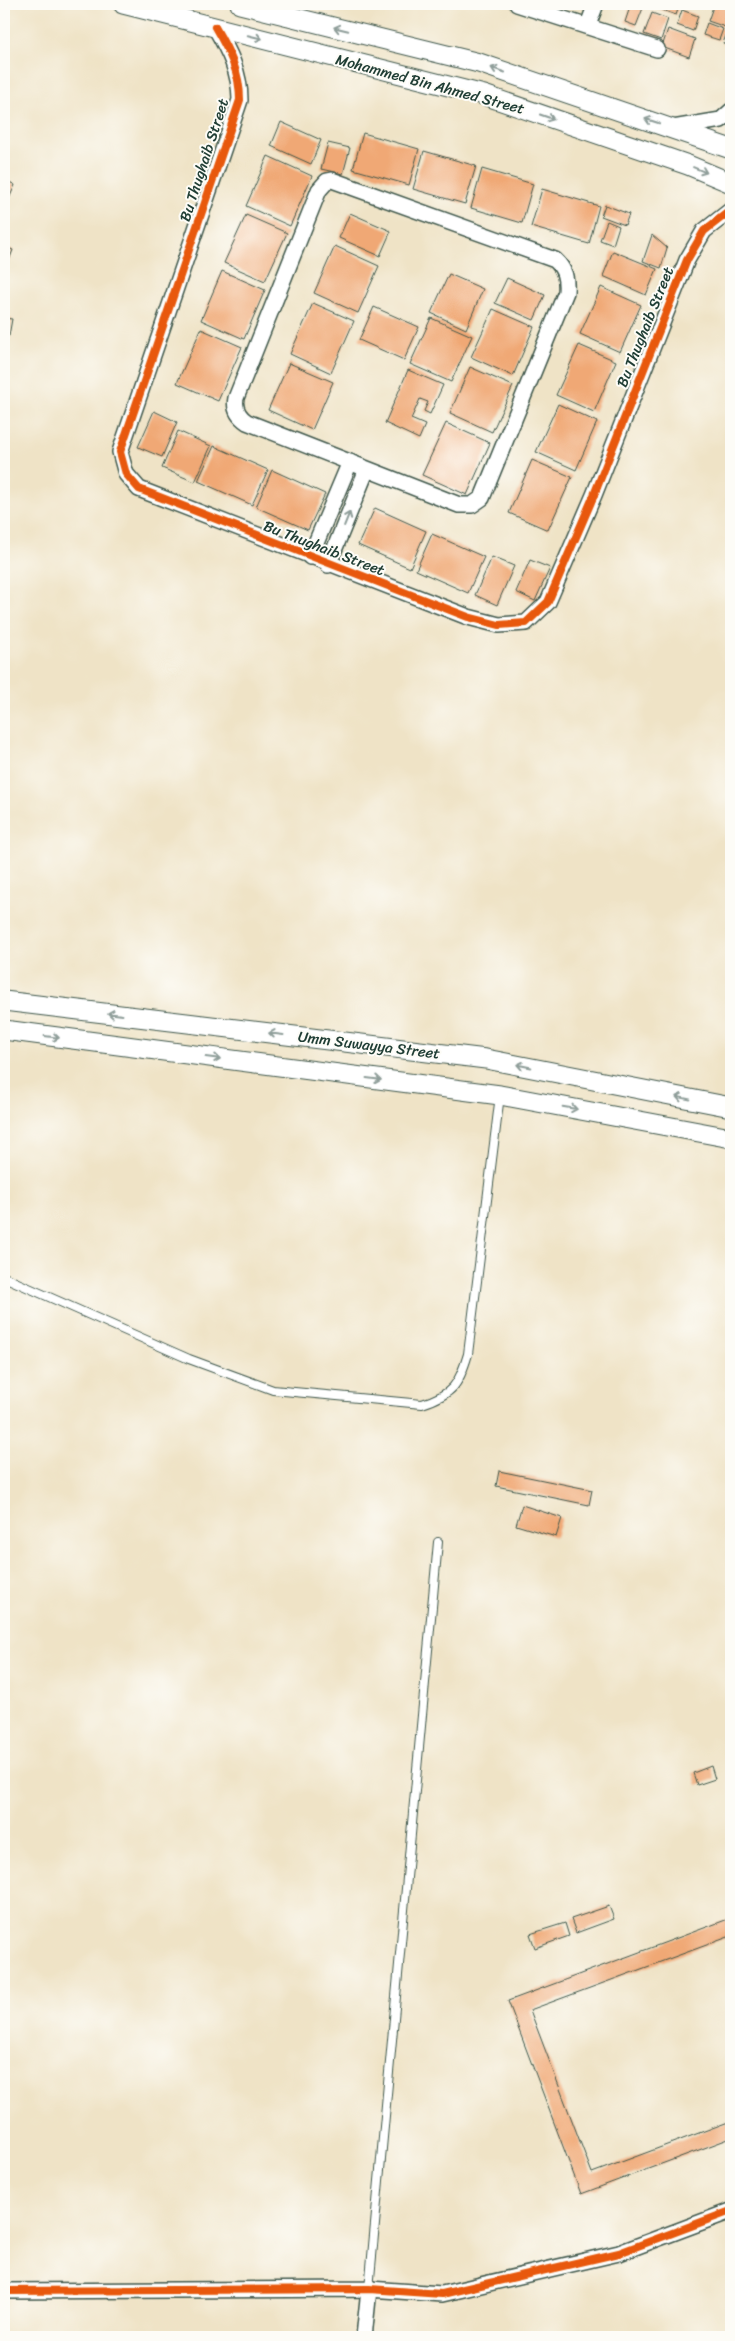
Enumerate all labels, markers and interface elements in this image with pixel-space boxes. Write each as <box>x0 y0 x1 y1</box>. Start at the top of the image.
one-way arrow <box>333 24 349 33</box>
one-way arrow <box>247 33 263 42</box>
street label: Mohammed Bin Ahmed Street <box>333 46 528 122</box>
one-way arrow <box>490 64 506 74</box>
street label: Bu Thughaib Street <box>172 95 236 225</box>
one-way arrow <box>539 112 555 122</box>
one-way arrow <box>644 116 660 126</box>
one-way arrow <box>692 166 707 175</box>
street label: Bu Thughaib Street <box>609 262 681 391</box>
one-way arrow <box>343 512 352 527</box>
street label: Bu Thughaib Street <box>260 513 389 583</box>
one-way arrow <box>107 1009 123 1019</box>
street label: Umm Suwayya Street <box>297 1023 442 1067</box>
one-way arrow <box>269 1028 285 1038</box>
one-way arrow <box>44 1032 60 1042</box>
one-way arrow <box>205 1053 221 1063</box>
one-way arrow <box>516 1061 532 1070</box>
one-way arrow <box>366 1074 382 1084</box>
one-way arrow <box>676 1092 692 1102</box>
one-way arrow <box>561 1104 577 1113</box>

